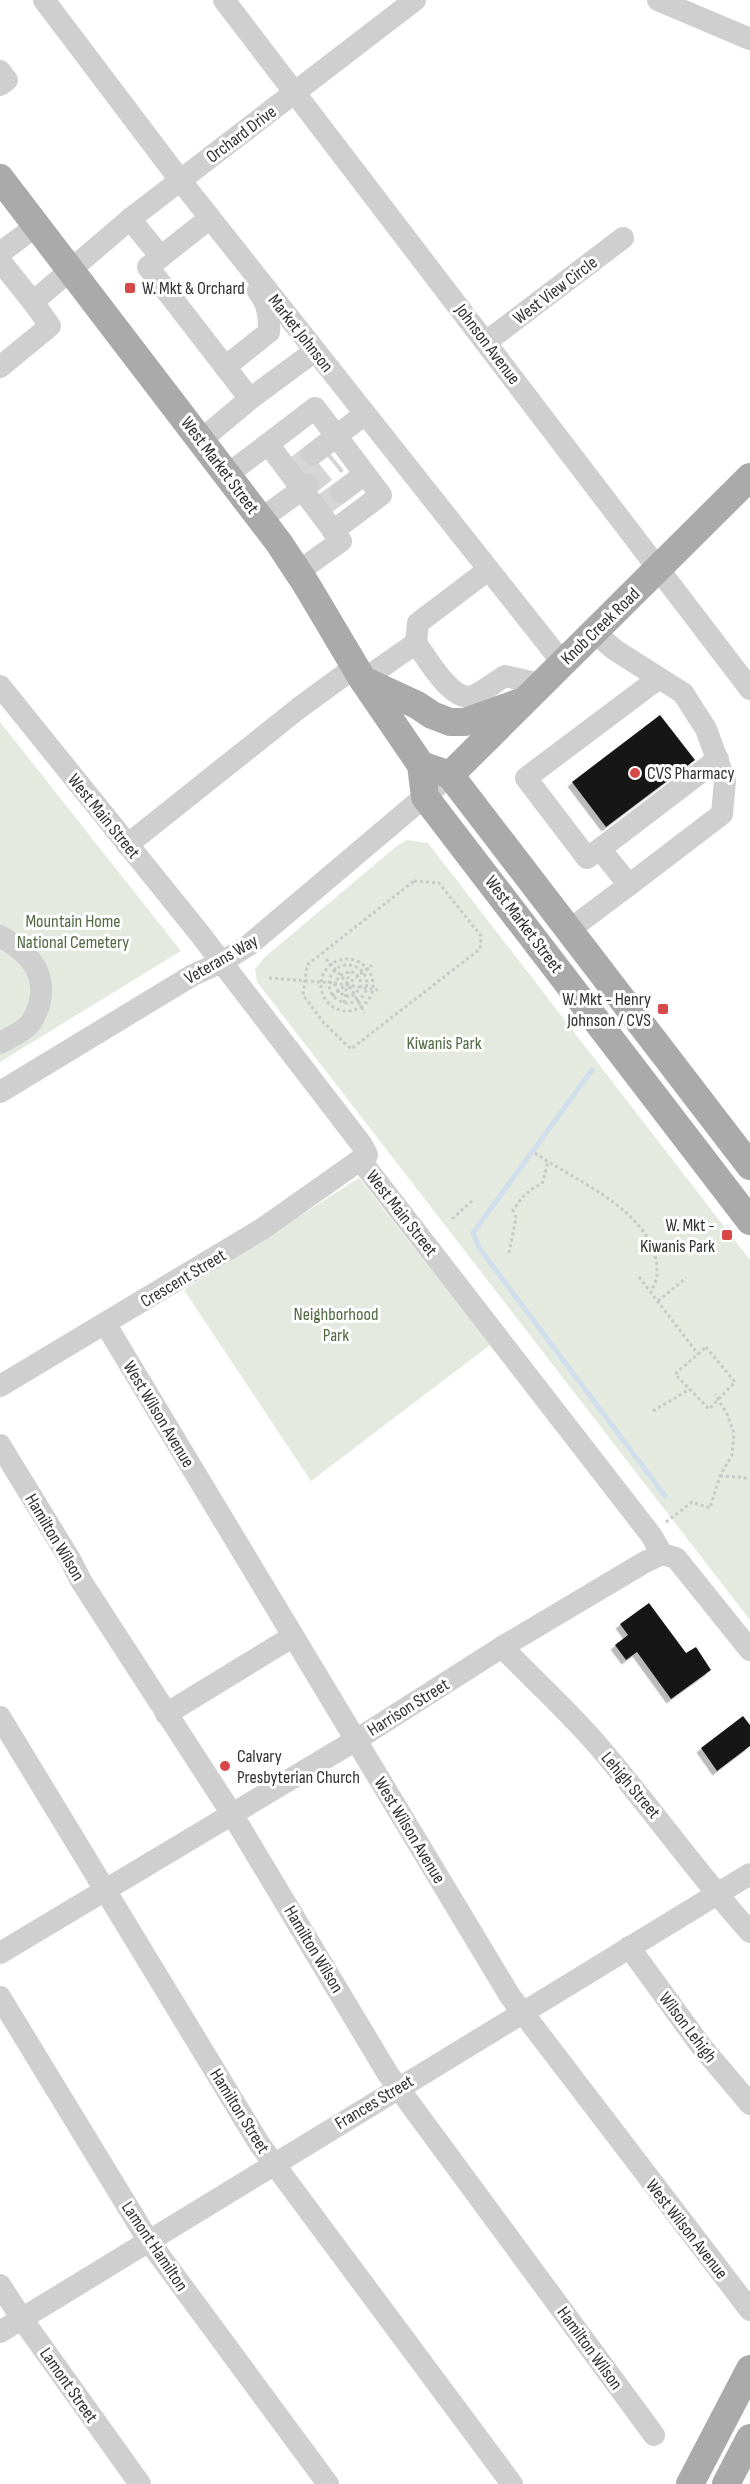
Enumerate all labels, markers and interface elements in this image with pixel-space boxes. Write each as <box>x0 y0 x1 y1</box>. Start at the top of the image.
street label: Orchard Drive <box>202 101 280 168</box>
street label: West View Circle <box>509 252 601 329</box>
place label: W. Mkt & Orchard <box>142 278 245 299</box>
marker: W. Mkt & Orchard <box>123 281 137 295</box>
street label: Market Johnson <box>264 290 338 376</box>
street label: Johnson Avenue <box>450 299 525 389</box>
street label: West Market Street <box>176 413 263 518</box>
street label: Knob Creek Road <box>557 584 644 669</box>
place label: CVS Pharmacy <box>647 763 734 784</box>
marker: CVS Pharmacy <box>628 766 642 780</box>
street label: West Main Street <box>63 770 144 863</box>
street label: West Market Street <box>480 872 567 977</box>
park label: Mountain Home National Cemetery <box>17 911 129 953</box>
street label: Veterans Way <box>181 930 262 989</box>
place label: W. Mkt - Henry Johnson / CVS <box>562 989 651 1031</box>
marker: W. Mkt - Henry Johnson / CVS <box>656 1002 670 1016</box>
park label: Kiwanis Park <box>406 1033 482 1054</box>
street label: West Main Street <box>362 1166 442 1261</box>
place label: W. Mkt - Kiwanis Park <box>640 1215 715 1257</box>
marker: W. Mkt - Kiwanis Park <box>720 1228 734 1242</box>
street label: Crescent Street <box>137 1245 230 1312</box>
park label: Neighborhood Park <box>294 1304 378 1346</box>
street label: West Wilson Avenue <box>119 1357 199 1471</box>
street label: Hamilton Wilson <box>20 1490 89 1585</box>
street label: Harrison Street <box>364 1674 453 1741</box>
place label: Calvary Presbyterian Church <box>237 1746 360 1788</box>
street label: Lehigh Street <box>597 1748 665 1823</box>
marker: Calvary Presbyterian Church <box>218 1759 232 1773</box>
street label: West Wilson Avenue <box>370 1773 450 1887</box>
street label: Hamilton Wilson <box>279 1902 348 1997</box>
street label: Wilson Lehigh <box>654 1988 721 2067</box>
street label: Hamilton Street <box>205 2065 274 2158</box>
street label: Frances Street <box>331 2071 418 2134</box>
street label: West Wilson Avenue <box>641 2175 732 2283</box>
street label: Lamont Hamilton <box>117 2197 192 2295</box>
street label: Hamilton Wilson <box>552 2303 627 2394</box>
street label: Lamont Street <box>35 2344 102 2427</box>

